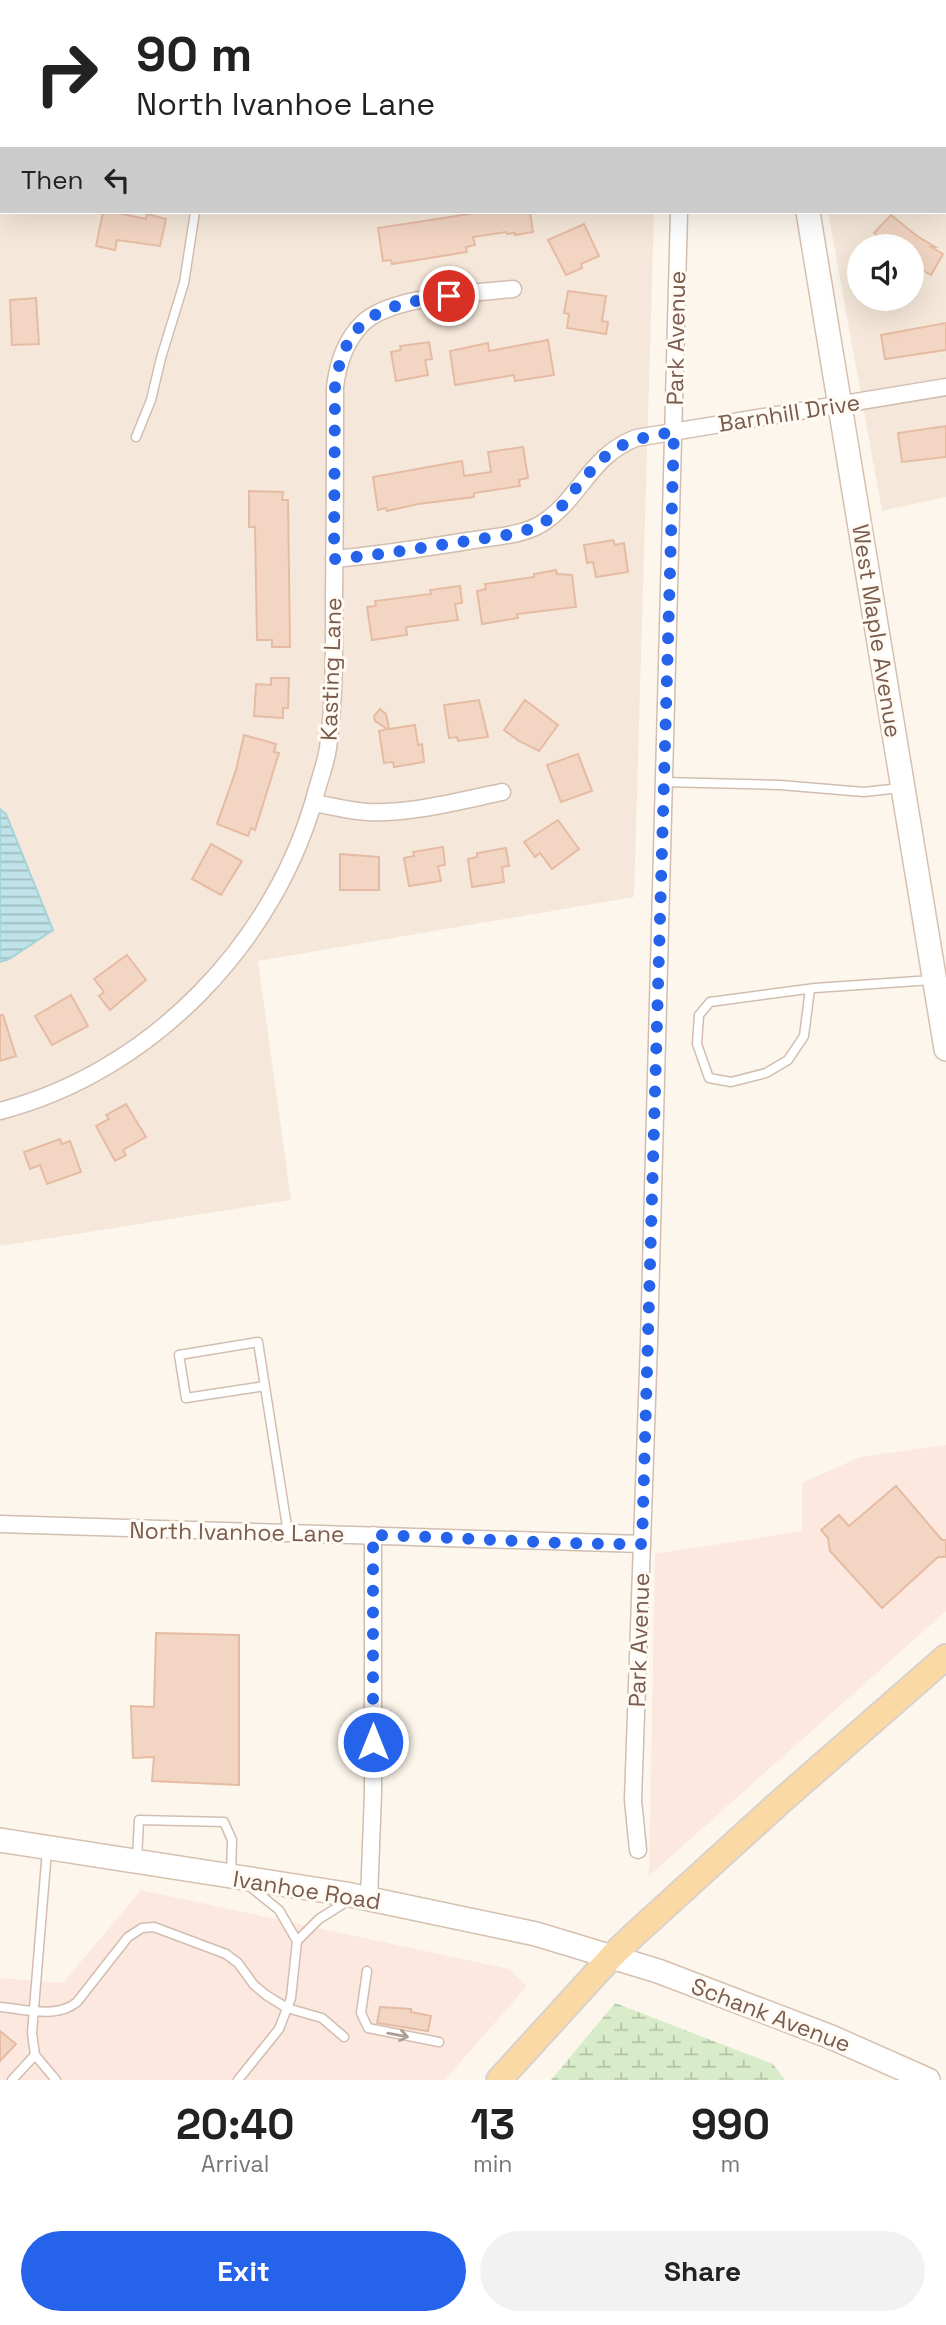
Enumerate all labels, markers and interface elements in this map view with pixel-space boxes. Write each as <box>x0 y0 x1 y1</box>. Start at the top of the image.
text: 90 m <box>136 23 252 85</box>
icon: right <box>21 28 112 119</box>
text: North Ivanhoe Lane <box>136 84 435 124</box>
icon: left <box>98 161 136 199</box>
text: Then <box>21 163 84 197</box>
map controls <box>847 234 924 311</box>
button: sound <box>847 234 924 311</box>
pin <box>419 266 479 326</box>
street label: Park Avenue <box>660 270 692 406</box>
icon: arrive <box>430 277 468 315</box>
street label: Barnhill Drive <box>716 387 862 439</box>
street label: West Maple Avenue <box>845 522 909 740</box>
street label: Kasting Lane <box>314 597 348 741</box>
street label: North Ivanhoe Lane <box>129 1515 345 1549</box>
street label: Park Avenue <box>622 1572 656 1708</box>
position arrow <box>336 1705 410 1779</box>
street label: Ivanhoe Road <box>231 1864 383 1916</box>
street label: Schank Avenue <box>687 1971 855 2059</box>
one-way arrow <box>386 2029 409 2042</box>
text: 20:40 <box>176 2098 295 2151</box>
text: 13 <box>470 2098 515 2151</box>
text: 990 <box>691 2098 770 2151</box>
text: Arrival <box>201 2149 269 2179</box>
text: min <box>473 2149 512 2179</box>
text: m <box>721 2149 740 2179</box>
button: Exit <box>21 2231 466 2311</box>
button: Share <box>480 2231 925 2311</box>

